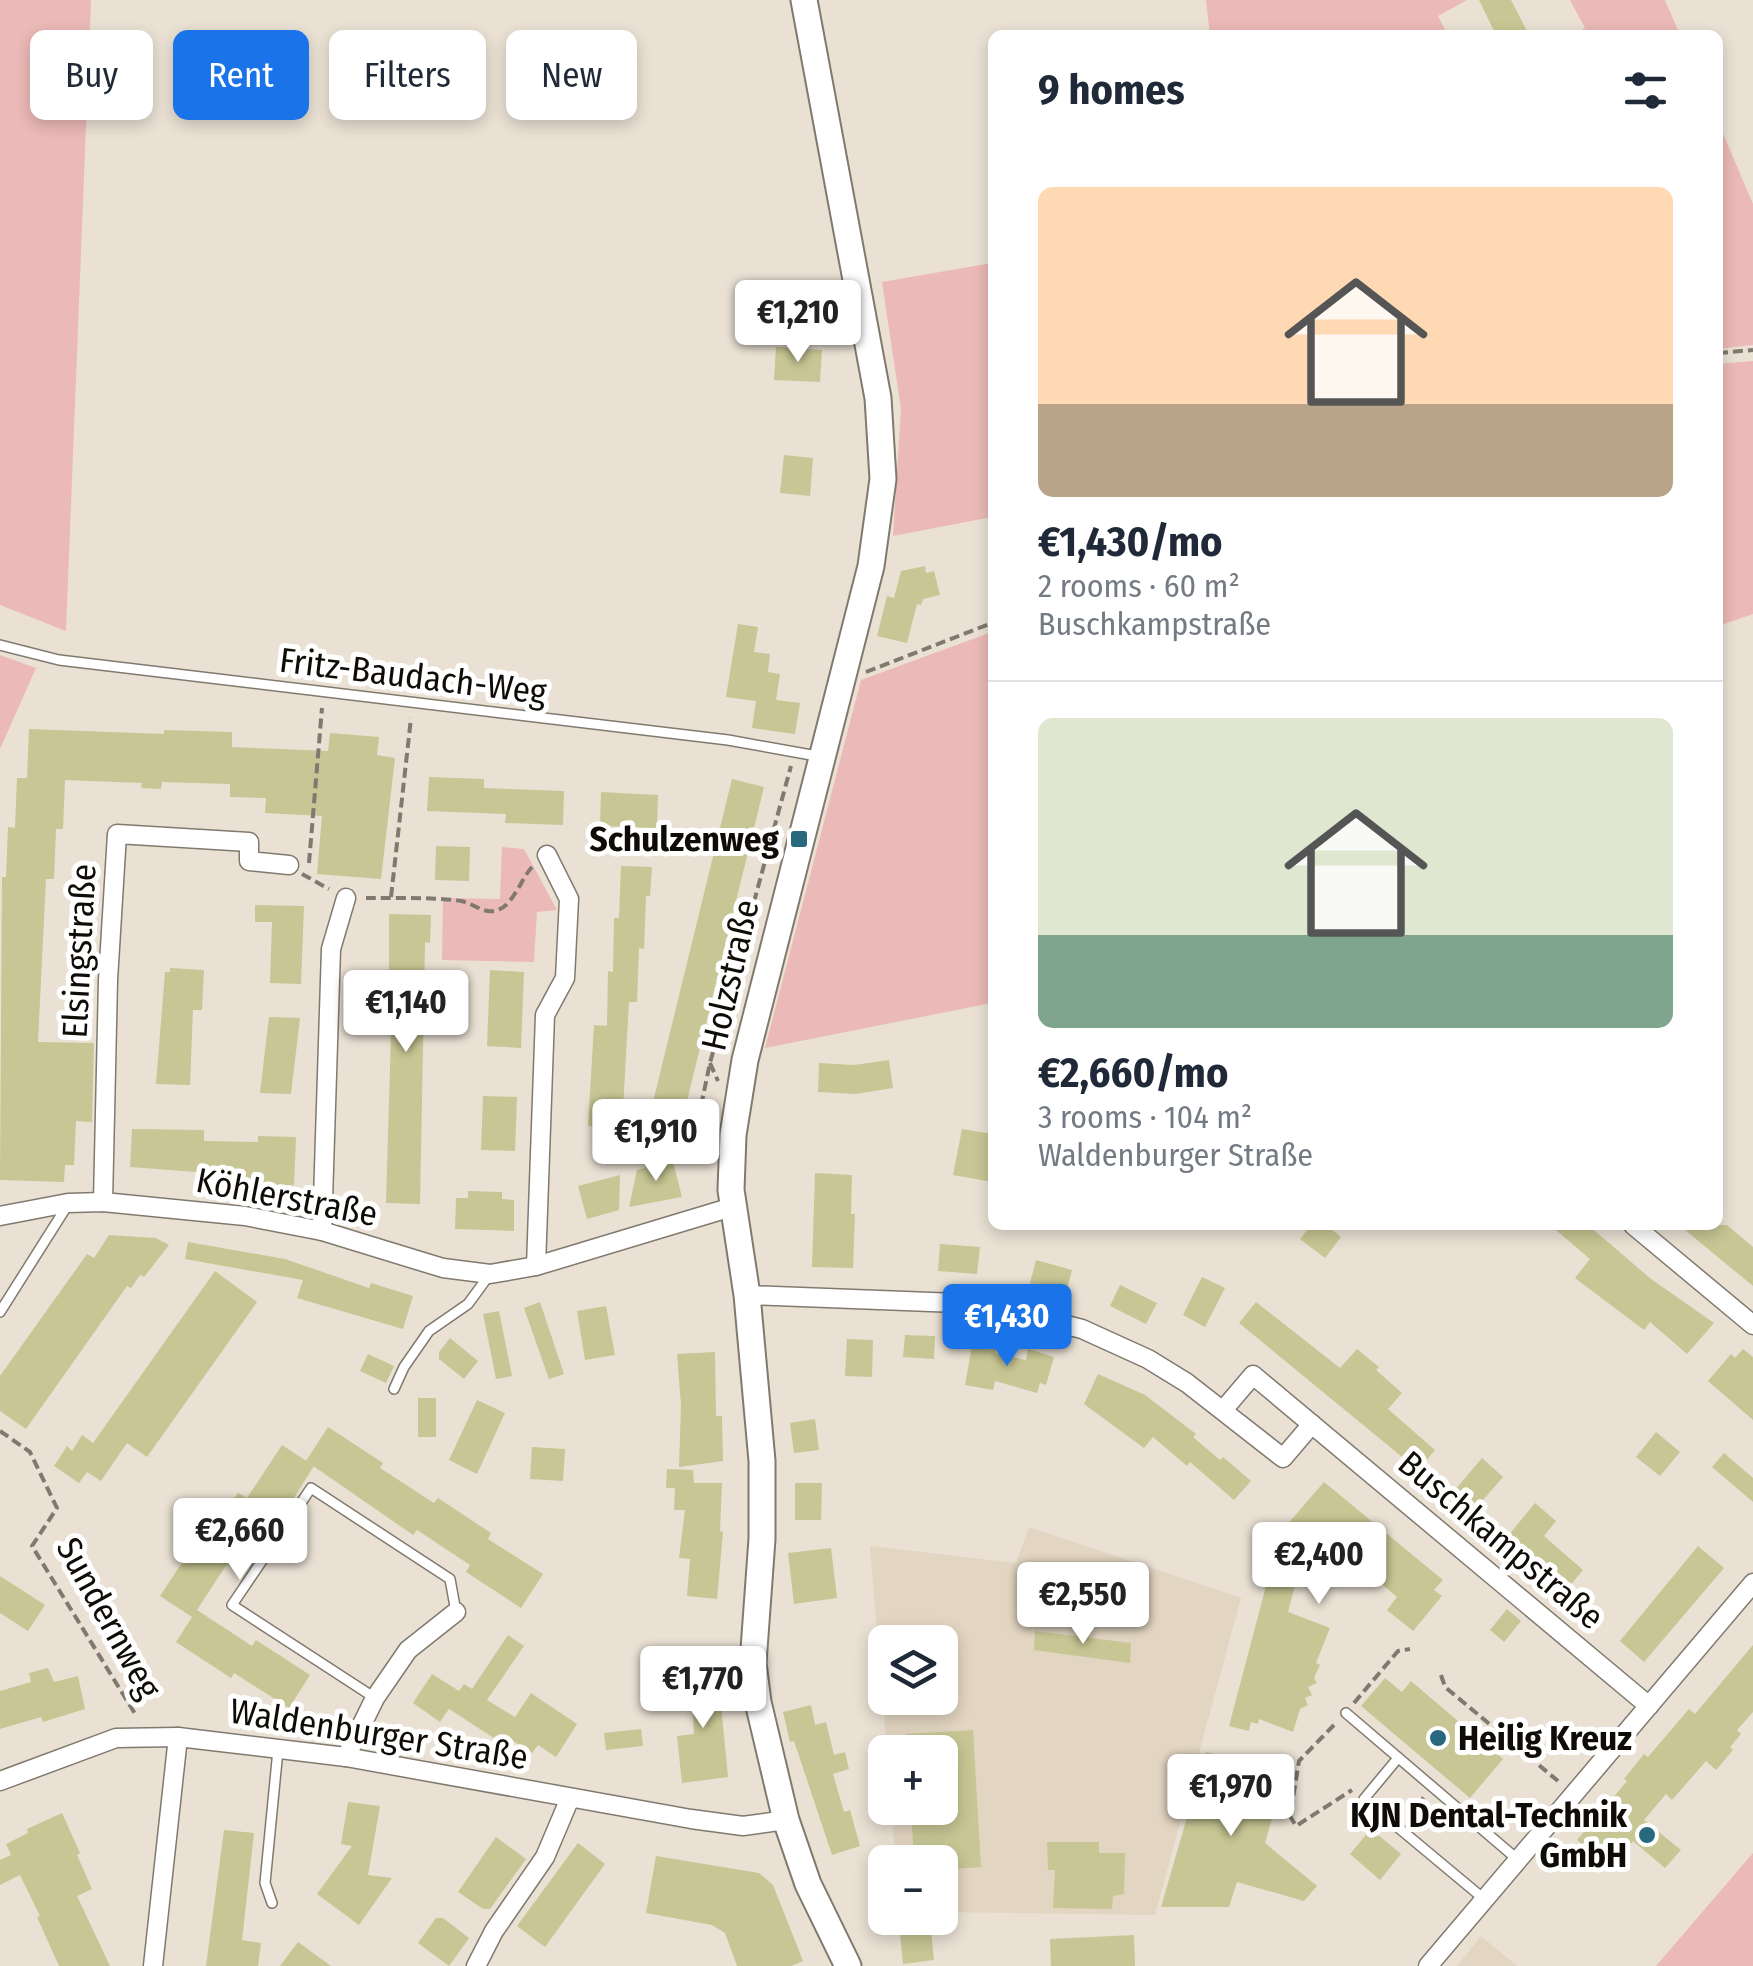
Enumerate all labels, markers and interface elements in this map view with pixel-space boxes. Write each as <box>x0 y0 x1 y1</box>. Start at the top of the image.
chip: Buy <box>30 30 153 120</box>
chip: Rent <box>173 30 309 120</box>
chip: Filters <box>329 30 486 120</box>
chip: New <box>506 30 637 120</box>
icon: filters <box>1618 63 1673 118</box>
text: 9 homes <box>1038 65 1185 115</box>
icon: home <box>1266 252 1446 432</box>
pin: €1,210 <box>717 280 879 365</box>
text: €1,210 <box>757 293 839 331</box>
text: €1,430/mo <box>1038 517 1222 567</box>
text: 2 rooms · 60 m² <box>1038 567 1240 605</box>
text: Buschkampstraße <box>1038 605 1271 643</box>
street label: Fritz-Baudach-Weg <box>277 639 549 713</box>
icon: home <box>1266 783 1446 963</box>
place label: Schulzenweg <box>590 818 780 860</box>
marker: Schulzenweg <box>788 828 810 850</box>
street label: Elsingstraße <box>53 863 105 1039</box>
street label: Holzstraße <box>692 895 768 1055</box>
pin: €1,140 <box>325 970 487 1055</box>
text: €1,140 <box>365 983 447 1021</box>
text: €2,660/mo <box>1038 1048 1228 1098</box>
text: 3 rooms · 104 m² <box>1038 1098 1252 1136</box>
pin: €1,910 <box>575 1099 737 1184</box>
text: €1,910 <box>614 1112 698 1150</box>
text: Waldenburger Straße <box>1038 1136 1313 1174</box>
street label: Köhlerstraße <box>193 1159 381 1235</box>
pin: €1,430 <box>926 1284 1088 1369</box>
text: €1,430 <box>965 1297 1049 1335</box>
street label: Buschkampstraße <box>1390 1442 1612 1638</box>
pin: €2,660 <box>159 1498 321 1583</box>
text: €2,660 <box>195 1511 285 1549</box>
pin: €2,400 <box>1238 1522 1400 1607</box>
street label: Sundernweg <box>48 1530 171 1706</box>
text: €2,400 <box>1274 1535 1364 1573</box>
pin: €2,550 <box>1002 1562 1164 1647</box>
text: €2,550 <box>1039 1575 1127 1613</box>
map controls <box>868 1625 958 1935</box>
button: layers <box>868 1625 958 1715</box>
pin: €1,770 <box>622 1646 784 1731</box>
text: €1,770 <box>662 1659 744 1697</box>
street label: Waldenburger Straße <box>227 1690 531 1778</box>
place label: Heilig Kreuz <box>1458 1717 1632 1759</box>
marker: Heilig Kreuz <box>1427 1727 1449 1749</box>
button: + <box>868 1735 958 1825</box>
pin: €1,970 <box>1150 1754 1312 1839</box>
text: €1,970 <box>1189 1767 1273 1805</box>
place label: KJN Dental-Technik GmbH <box>1350 1794 1628 1876</box>
marker: KJN Dental-Technik GmbH <box>1636 1824 1658 1846</box>
button: − <box>868 1845 958 1935</box>

